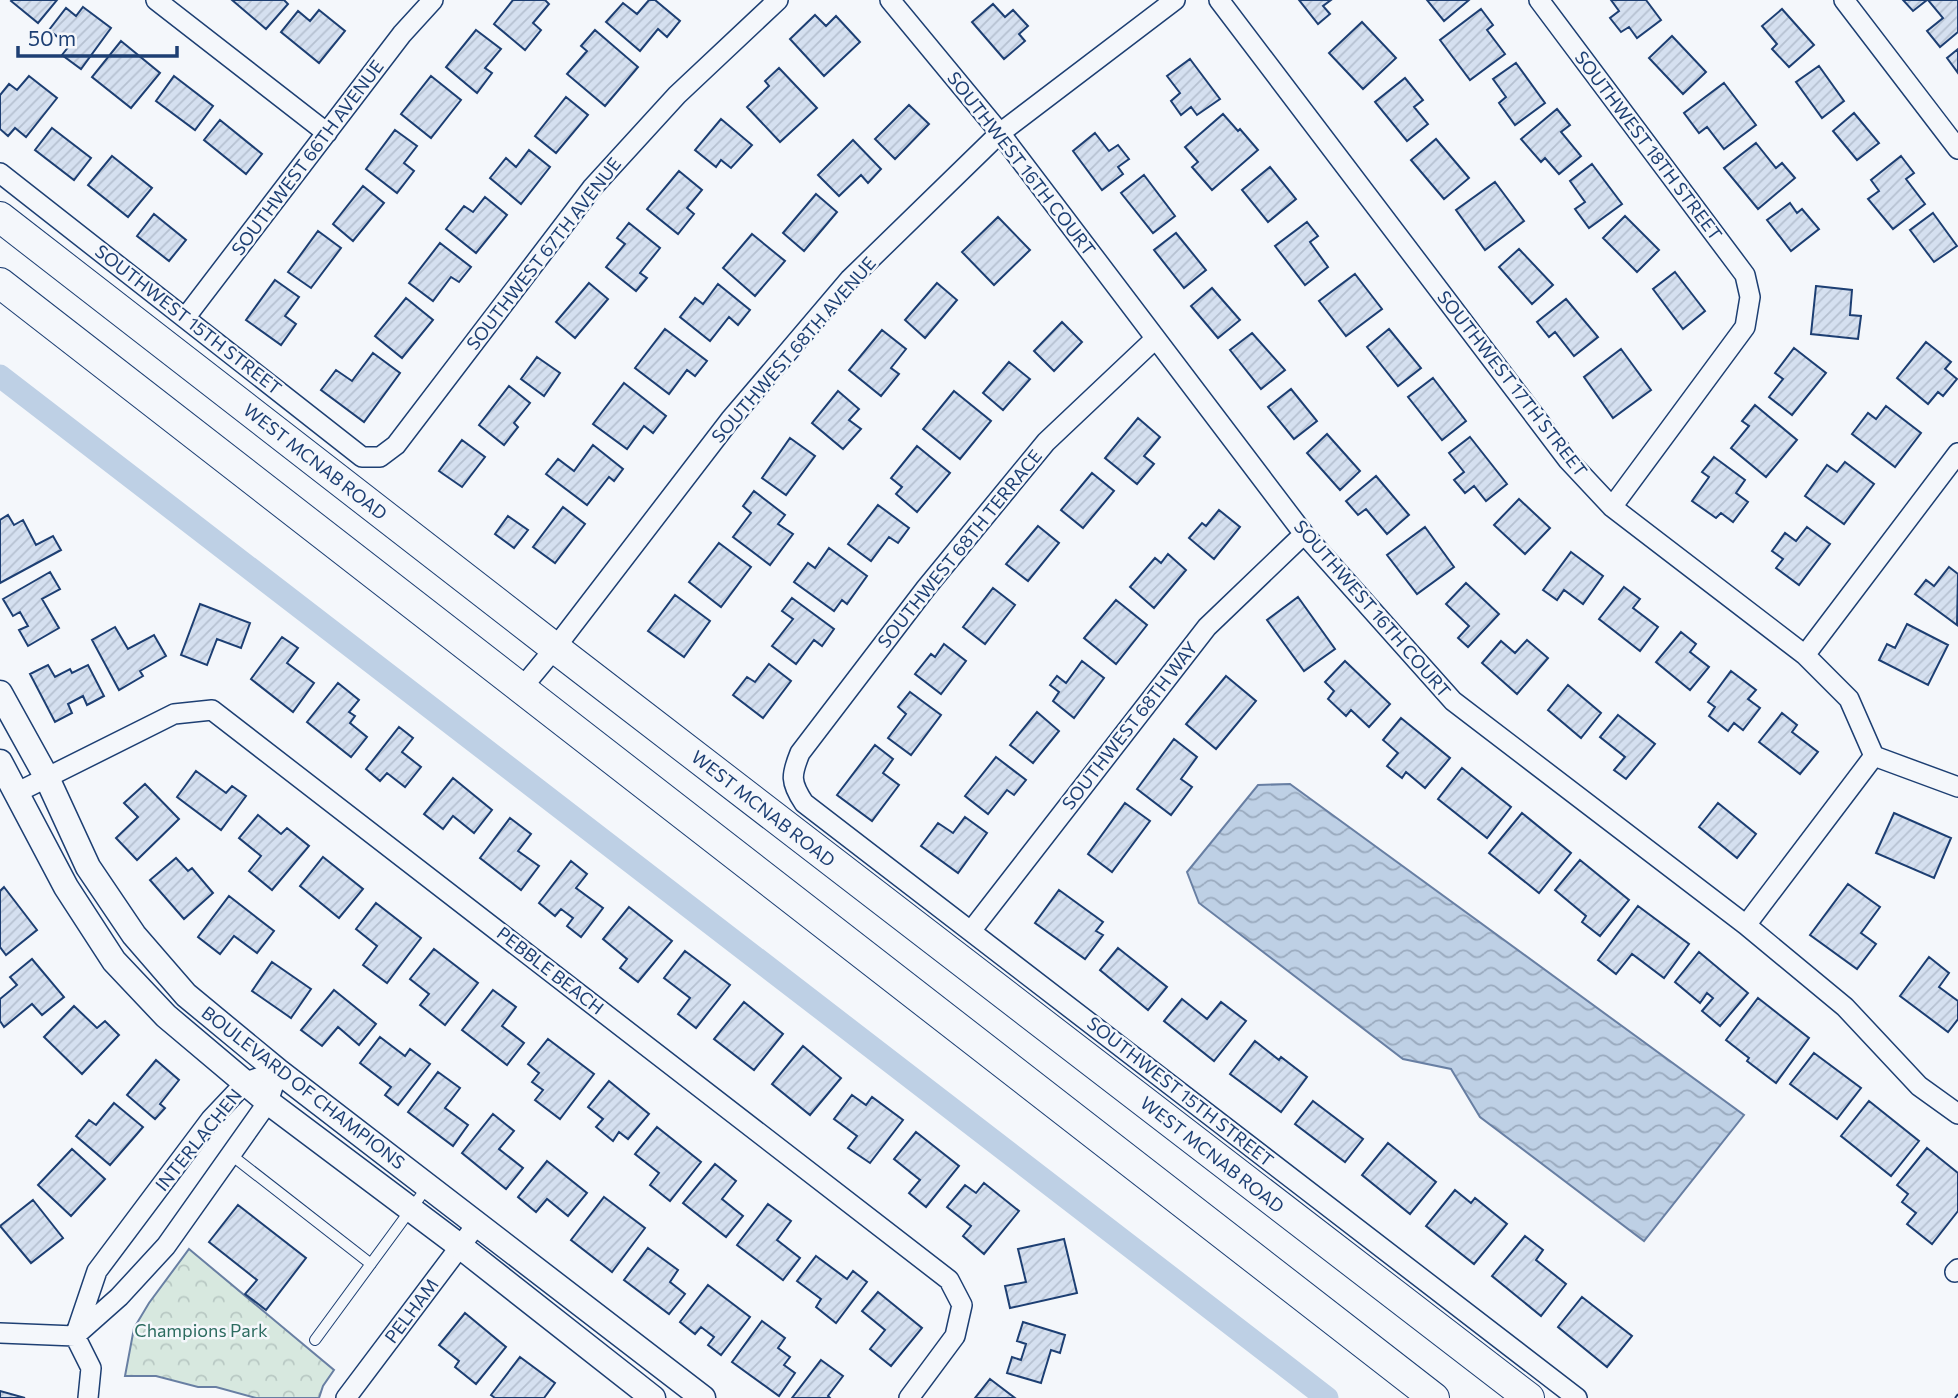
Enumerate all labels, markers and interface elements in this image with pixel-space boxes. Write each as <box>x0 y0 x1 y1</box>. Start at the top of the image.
scale bar <box>18 14 177 58</box>
text: 50 m <box>28 25 76 50</box>
street label: SOUTHWEST 18TH STREET <box>1570 46 1727 244</box>
street label: SOUTHWEST 66TH AVENUE <box>226 55 388 259</box>
street label: SOUTHWEST 16TH COURT <box>943 67 1101 260</box>
street label: SOUTHWEST 67TH AVENUE <box>461 153 625 354</box>
street label: SOUTHWEST 15TH STREET <box>91 240 286 399</box>
street label: SOUTHWEST 68TH AVENUE <box>707 252 880 447</box>
street label: SOUTHWEST 17TH STREET <box>1433 286 1592 481</box>
street label: WEST MCNAB ROAD <box>239 398 392 524</box>
street label: SOUTHWEST 68TH TERRACE <box>872 445 1046 652</box>
street label: SOUTHWEST 16TH COURT <box>1290 515 1456 701</box>
street label: SOUTHWEST 68TH WAY <box>1057 637 1202 814</box>
street label: WEST MCNAB ROAD <box>687 745 840 871</box>
street label: PEBBLE BEACH <box>493 922 608 1019</box>
street label: BOULEVARD OF CHAMPIONS <box>198 1001 410 1173</box>
street label: SOUTHWEST 15TH STREET <box>1083 1012 1278 1171</box>
street label: INTERLACHEN <box>150 1084 246 1195</box>
street label: WEST MCNAB ROAD <box>1136 1091 1289 1217</box>
street label: PELHAM <box>380 1274 443 1347</box>
park label: Champions Park <box>134 1319 268 1341</box>

